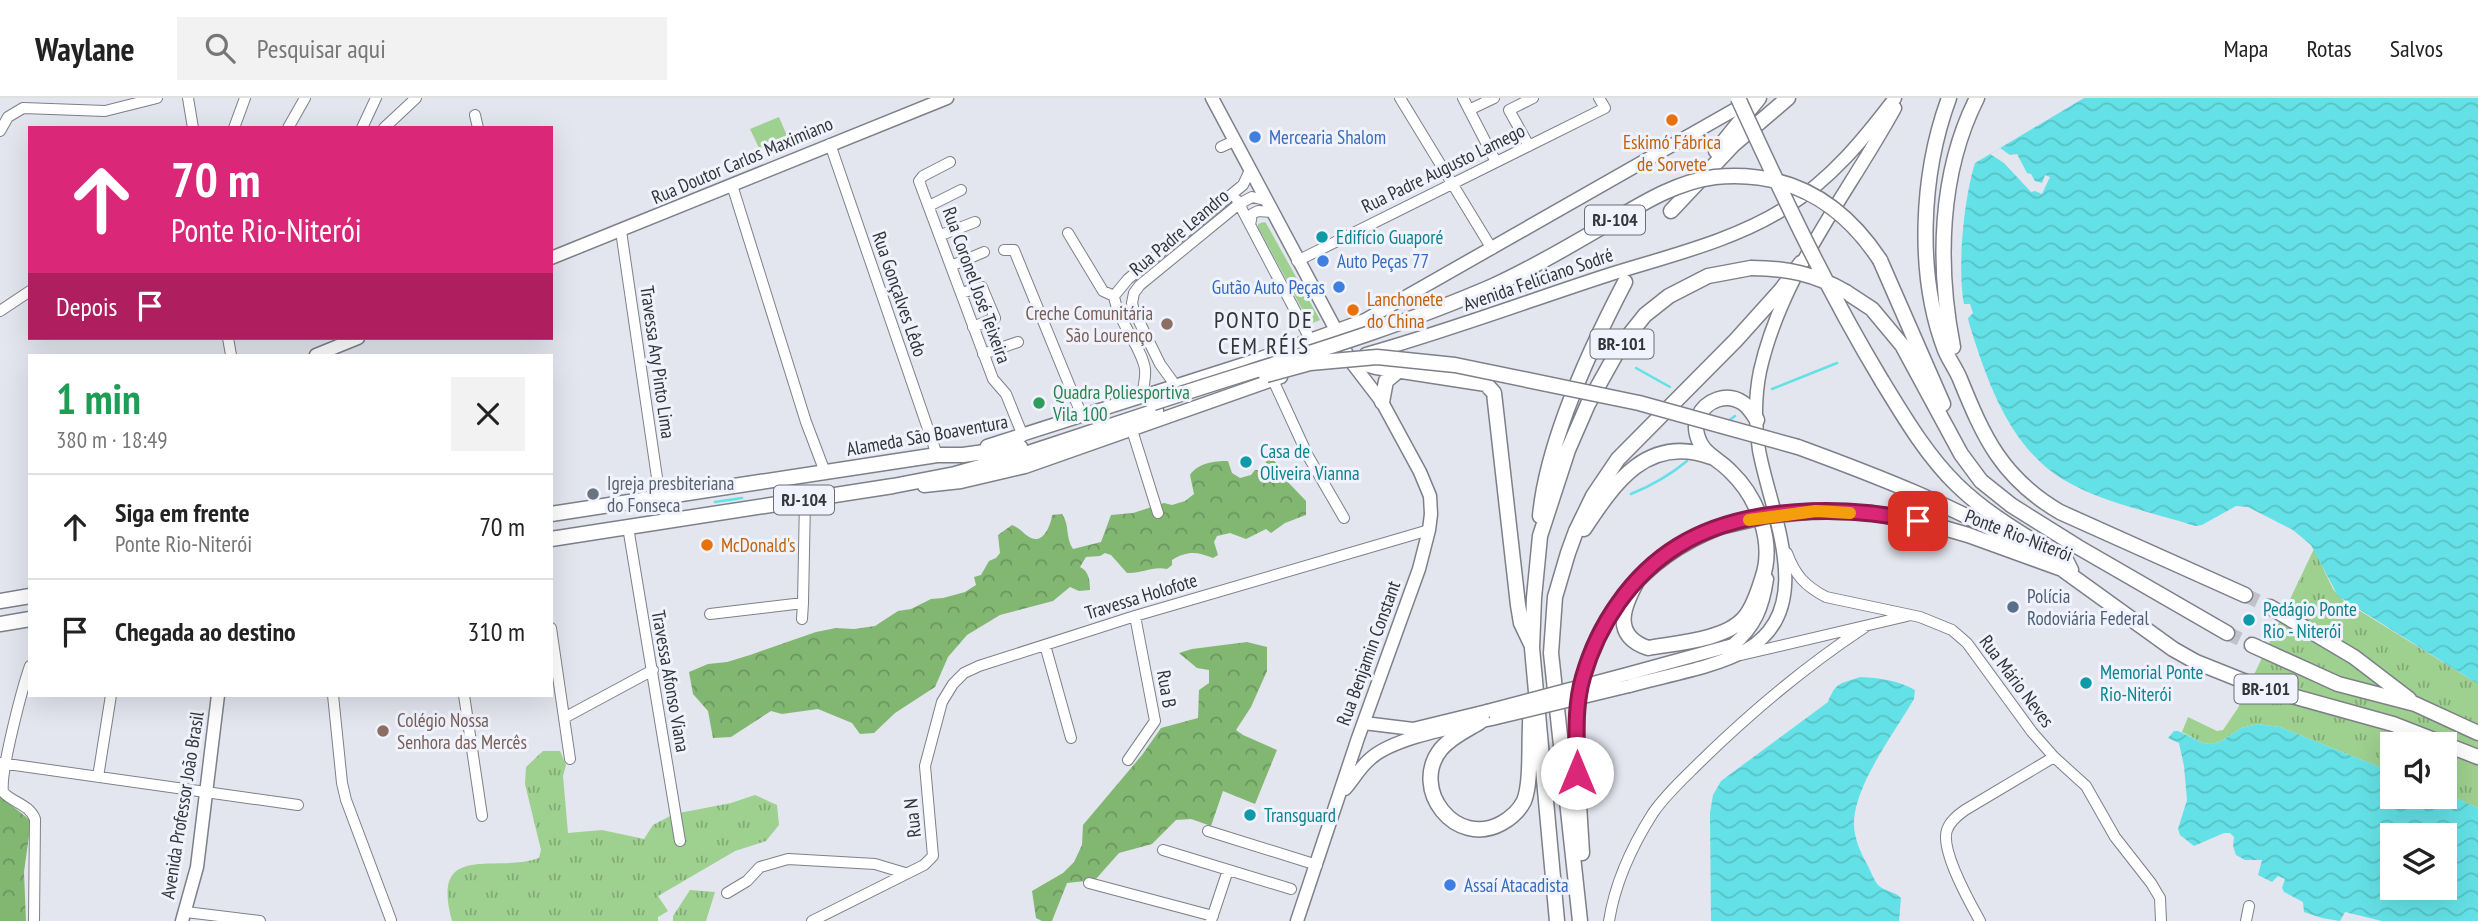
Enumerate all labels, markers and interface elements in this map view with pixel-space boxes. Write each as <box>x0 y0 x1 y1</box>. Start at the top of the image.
search box <box>177 17 667 80</box>
text: Waylane <box>35 27 135 70</box>
icon: search <box>201 29 239 67</box>
text: Pesquisar aqui <box>257 32 386 65</box>
text: Mapa <box>2224 33 2268 64</box>
text: Rotas <box>2306 33 2352 64</box>
text: Salvos <box>2390 33 2443 64</box>
street label: Rua Doutor Carlos Maximiano <box>648 111 836 209</box>
marker: Eskimó Fábrica de Sorvete <box>1664 112 1680 128</box>
street label: Rua Padre Augusto Lamego <box>1357 118 1529 218</box>
place label: Mercearia Shalom <box>1269 125 1386 149</box>
marker: Mercearia Shalom <box>1247 129 1263 145</box>
place label: Eskimó Fábrica de Sorvete <box>1623 130 1721 176</box>
text: 70 m <box>171 147 260 211</box>
icon: ahead <box>56 154 147 245</box>
street label: Rua Padre Leandro <box>1124 183 1234 281</box>
street label: Rua Coronel José Teixeira <box>938 203 1016 367</box>
road number: RJ-104 <box>1585 205 1645 234</box>
text: Ponte Rio-Niterói <box>171 209 362 251</box>
place label: Edifício Guaporé <box>1336 225 1444 249</box>
street label: Rua Gonçalves Lêdo <box>867 228 933 360</box>
marker: Edifício Guaporé <box>1314 229 1330 245</box>
street label: Avenida Feliciano Sodré <box>1460 242 1616 316</box>
place label: Auto Peças 77 <box>1337 249 1429 273</box>
marker: Auto Peças 77 <box>1315 253 1331 269</box>
place label: Gutão Auto Peças <box>1212 275 1325 299</box>
marker: Gutão Auto Peças <box>1331 279 1347 295</box>
street label: Travessa Ary Pinto Lima <box>635 284 681 440</box>
icon: arrive <box>131 287 169 325</box>
place label: Lanchonete do China <box>1367 287 1443 333</box>
text: Depois <box>56 290 117 323</box>
place label: Creche Comunitária São Lourenço <box>1025 301 1153 347</box>
marker: Lanchonete do China <box>1345 302 1361 318</box>
district label: PONTO DE CEM RÉIS <box>1214 305 1314 360</box>
marker: Creche Comunitária São Lourenço <box>1159 316 1175 332</box>
road number: BR-101 <box>1590 330 1654 358</box>
text: 1 min <box>56 371 141 426</box>
button: close <box>451 377 525 451</box>
place label: Quadra Poliesportiva Vila 100 <box>1052 380 1190 426</box>
marker: Quadra Poliesportiva Vila 100 <box>1031 395 1047 411</box>
street label: Alameda São Boaventura <box>844 409 1010 461</box>
text: 380 m · 18:49 <box>56 425 168 454</box>
place label: Casa de Oliveira Vianna <box>1260 439 1360 485</box>
marker: Casa de Oliveira Vianna <box>1238 454 1254 470</box>
place label: Igreja presbiteriana do Fonseca <box>607 471 734 517</box>
marker: Igreja presbiteriana do Fonseca <box>585 486 601 502</box>
road number: RJ-104 <box>774 486 834 514</box>
pin <box>1888 491 1948 551</box>
text: Siga em frente <box>115 496 250 529</box>
icon: arrive <box>1899 502 1937 540</box>
street label: Ponte Rio-Niterói <box>1962 503 2076 567</box>
icon: ahead <box>56 508 94 546</box>
text: 70 m <box>479 510 525 543</box>
text: Ponte Rio-Niterói <box>115 529 252 558</box>
place label: McDonald's <box>721 533 796 557</box>
marker: McDonald's <box>699 537 715 553</box>
street label: Travessa Holofote <box>1082 568 1200 624</box>
street label: Rua Benjamin Constant <box>1331 577 1406 729</box>
place label: Polícia Rodoviária Federal <box>2027 584 2149 630</box>
place label: Pedágio Ponte Rio - Niterói <box>2263 597 2357 643</box>
marker: Polícia Rodoviária Federal <box>2005 599 2021 615</box>
street label: Travessa Afonso Viana <box>647 608 695 754</box>
marker: Pedágio Ponte Rio - Niterói <box>2241 612 2257 628</box>
icon: arrive <box>56 613 94 651</box>
text: Chegada ao destino <box>115 615 296 648</box>
text: 310 m <box>467 615 525 648</box>
street label: Rua Mário Neves <box>1974 630 2060 732</box>
place label: Memorial Ponte Rio-Niterói <box>2100 660 2204 706</box>
street label: Rua B <box>1152 668 1182 710</box>
road number: BR-101 <box>2234 674 2298 704</box>
marker: Memorial Ponte Rio-Niterói <box>2078 675 2094 691</box>
place label: Colégio Nossa Senhora das Mercês <box>397 708 527 754</box>
street label: Avenida Professor João Brasil <box>155 709 209 900</box>
marker: Colégio Nossa Senhora das Mercês <box>375 723 391 739</box>
map controls <box>2380 732 2457 900</box>
button: sound <box>2380 732 2457 809</box>
position arrow <box>1540 736 1614 810</box>
street label: Rua N <box>898 797 926 839</box>
place label: Transguard <box>1264 803 1336 827</box>
marker: Transguard <box>1242 807 1258 823</box>
button: layers <box>2380 823 2457 900</box>
place label: Assaí Atacadista <box>1464 873 1569 897</box>
marker: Assaí Atacadista <box>1442 877 1458 893</box>

